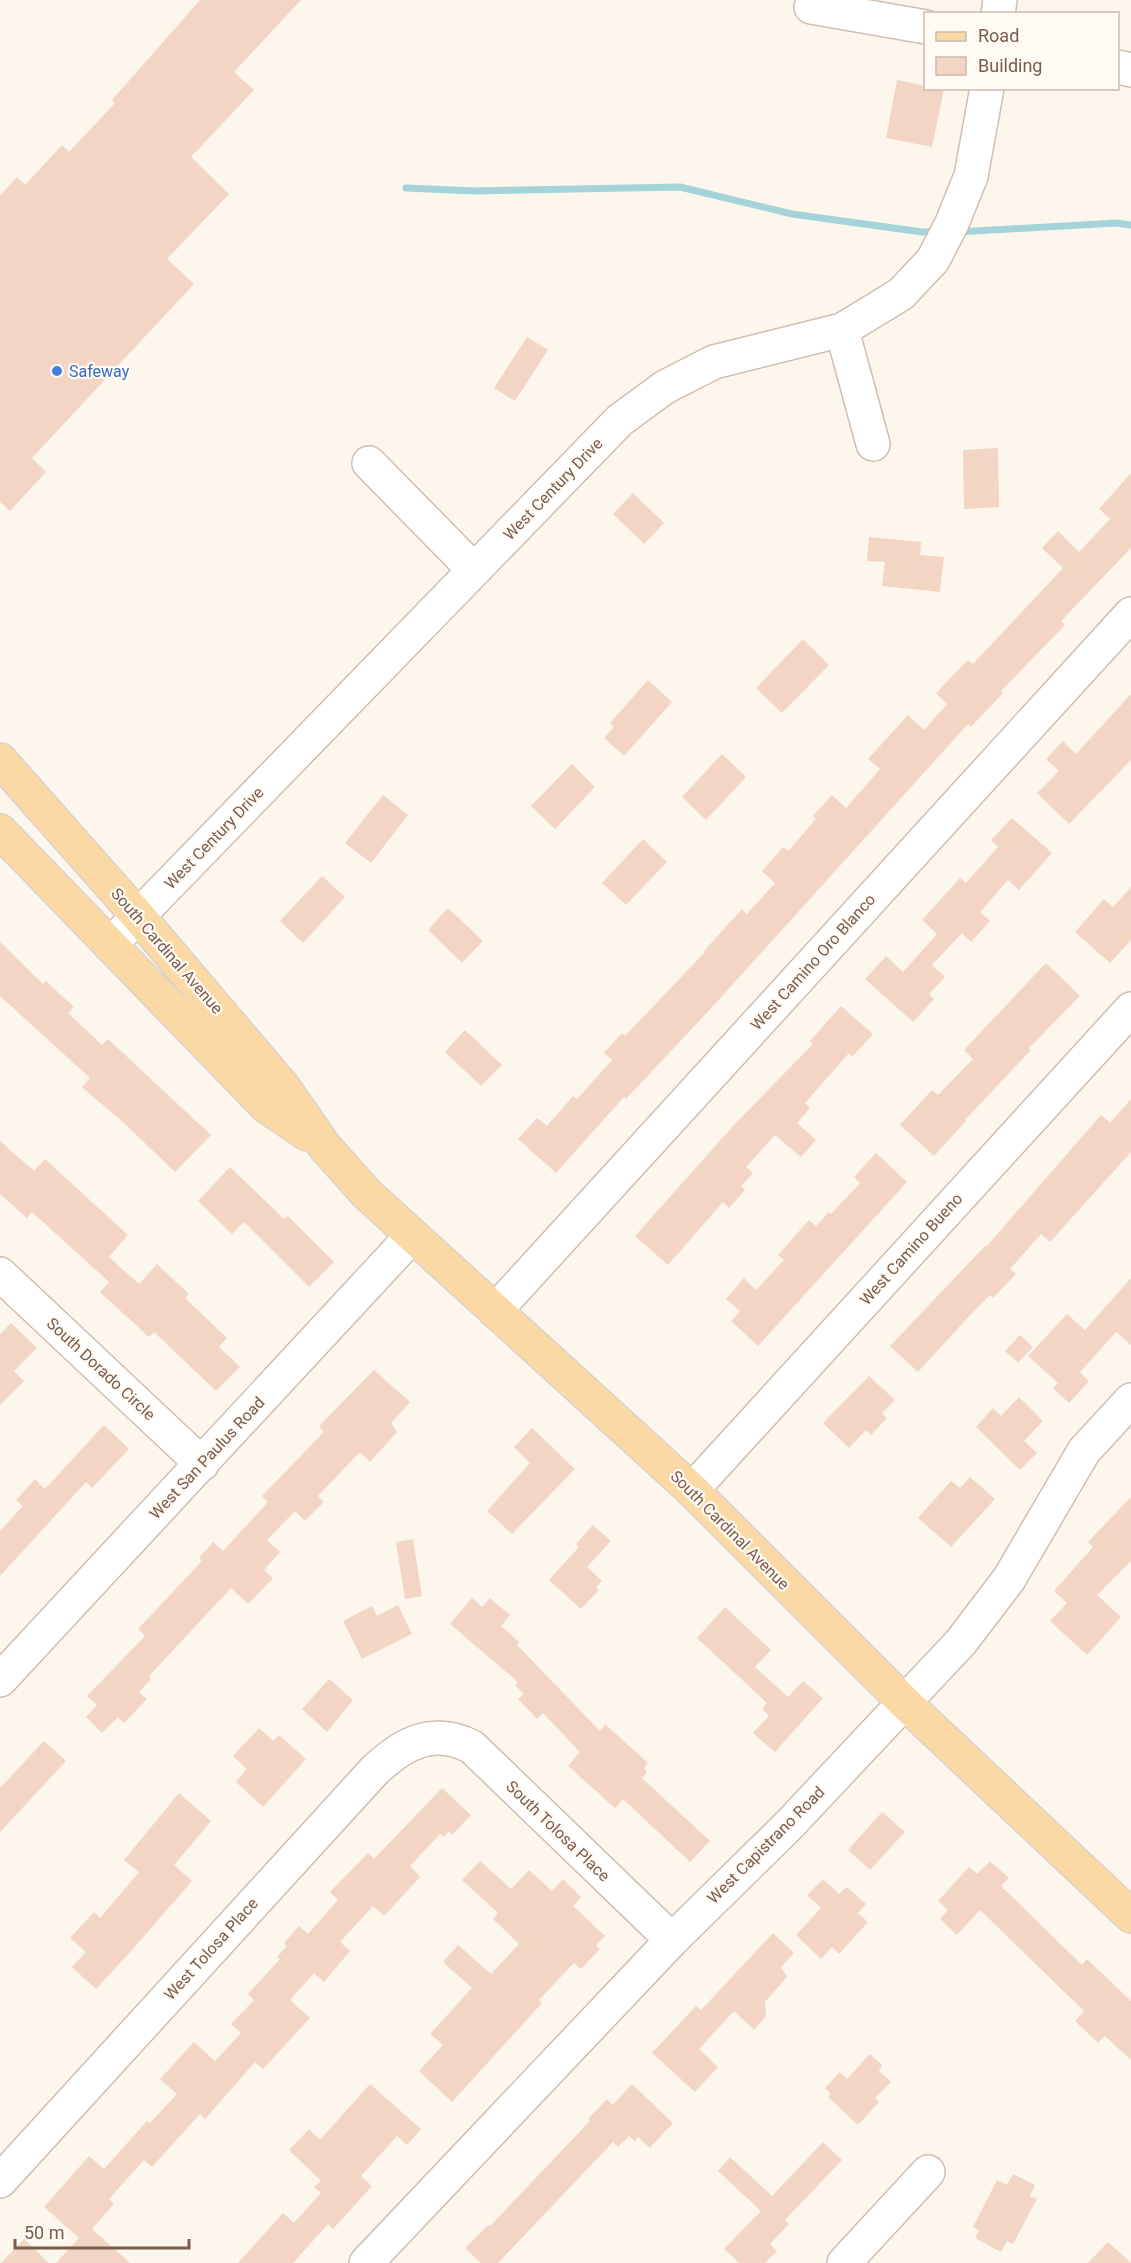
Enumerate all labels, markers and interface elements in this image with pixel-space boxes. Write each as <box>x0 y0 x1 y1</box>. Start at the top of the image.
legend <box>924 12 1119 90</box>
text: Road <box>978 25 1019 46</box>
text: Building <box>978 55 1042 76</box>
place label: Safeway <box>69 362 130 381</box>
marker: Safeway <box>50 364 64 378</box>
street label: West Century Drive <box>499 434 607 544</box>
street label: West Century Drive <box>160 783 268 893</box>
street label: South Cardinal Avenue <box>107 884 227 1018</box>
street label: West Camino Oro Blanco <box>747 890 879 1034</box>
street label: West Camino Bueno <box>856 1189 966 1309</box>
street label: South Dorado Circle <box>43 1314 159 1424</box>
street label: West San Paulus Road <box>145 1393 269 1523</box>
street label: South Cardinal Avenue <box>667 1467 793 1593</box>
street label: South Tolosa Place <box>502 1777 614 1885</box>
street label: West Capistrano Road <box>703 1782 829 1908</box>
street label: West Tolosa Place <box>160 1894 262 2004</box>
scale bar <box>15 2212 189 2250</box>
text: 50 m <box>24 2222 64 2243</box>

